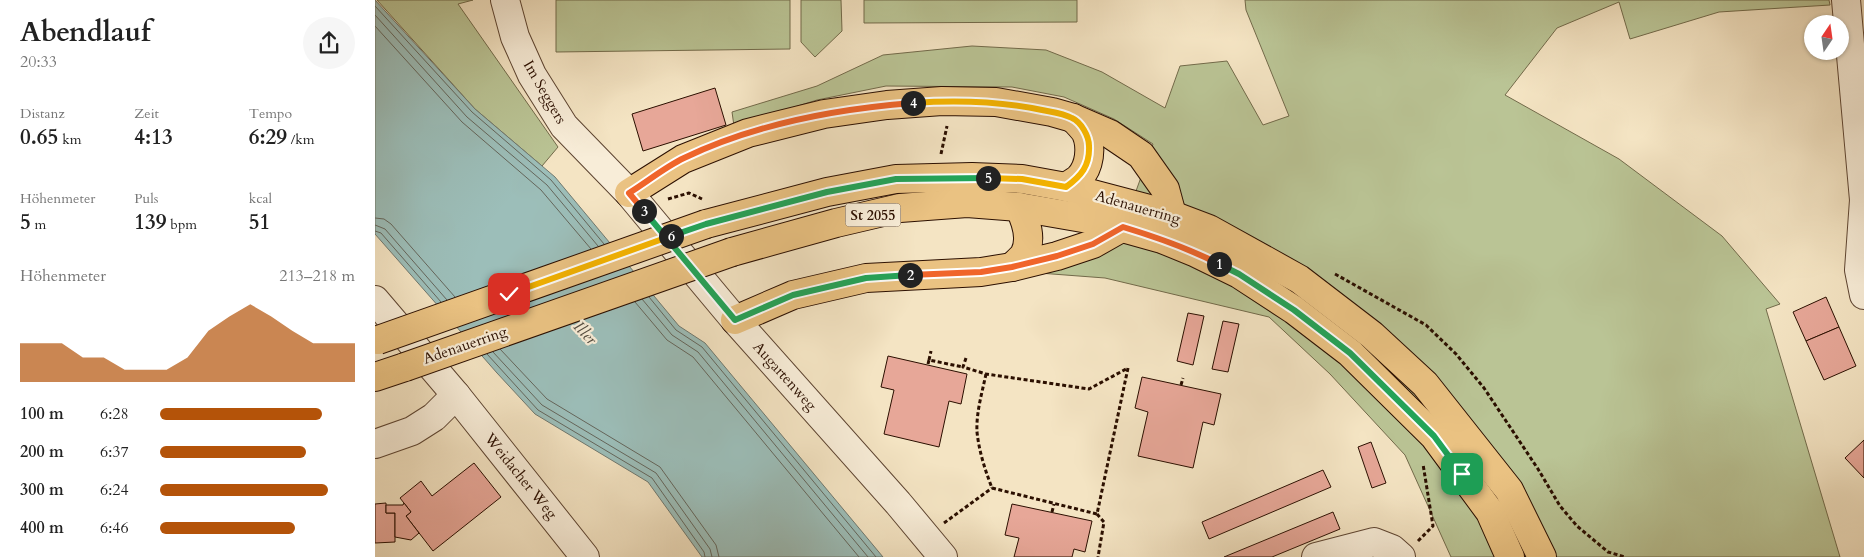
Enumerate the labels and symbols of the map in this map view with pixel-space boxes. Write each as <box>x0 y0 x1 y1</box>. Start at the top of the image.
north arrow <box>1804 15 1849 60</box>
street label: Im Seggers <box>519 57 571 127</box>
pin: 4 <box>901 90 925 116</box>
pin: 5 <box>975 166 1001 190</box>
street label: Adenauerring <box>1093 185 1183 229</box>
pin: 3 <box>631 198 657 224</box>
road number: St 2055 <box>845 204 901 226</box>
pin: 6 <box>659 224 683 248</box>
pin: 1 <box>1207 252 1231 276</box>
pin: 2 <box>897 262 923 288</box>
pin <box>488 273 530 315</box>
water label: Iller <box>568 316 602 350</box>
street label: Adenauerring <box>420 321 510 369</box>
street label: Augartenweg <box>749 337 822 415</box>
street label: Weidacher Weg <box>479 428 562 524</box>
pin <box>1441 453 1483 495</box>

